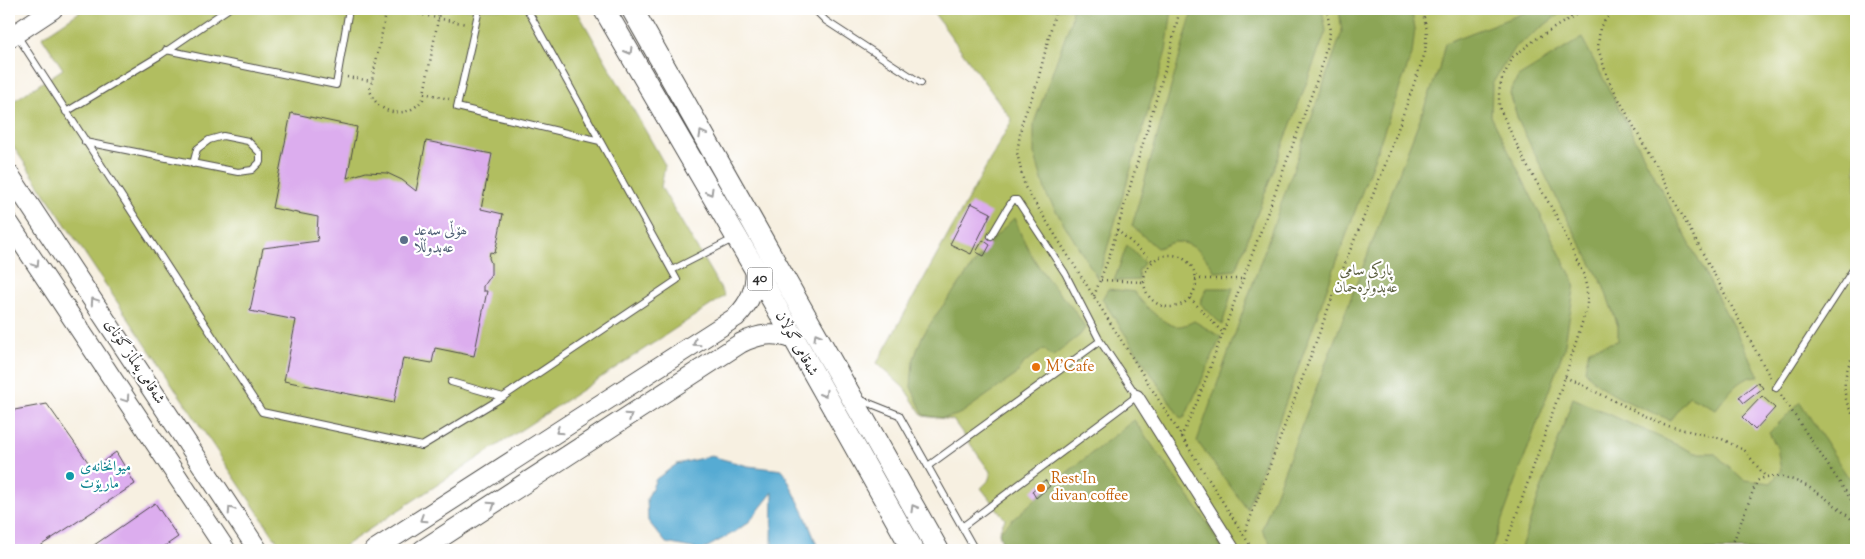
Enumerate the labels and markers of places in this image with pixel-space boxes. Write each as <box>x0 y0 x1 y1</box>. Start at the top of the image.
place label: ھۆڵی سەعد عەبدوڵڵا <box>414 220 467 259</box>
marker: ھۆڵی سەعد عەبدوڵڵا <box>398 234 410 246</box>
place label: M'Cafe <box>1046 357 1094 378</box>
marker: M'Cafe <box>1030 361 1042 373</box>
place label: میوانخانەی ماریۆت <box>80 457 131 495</box>
place label: Rest In divan coffee <box>1051 469 1128 507</box>
marker: میوانخانەی ماریۆت <box>64 470 76 482</box>
marker: Rest In divan coffee <box>1035 482 1047 494</box>

